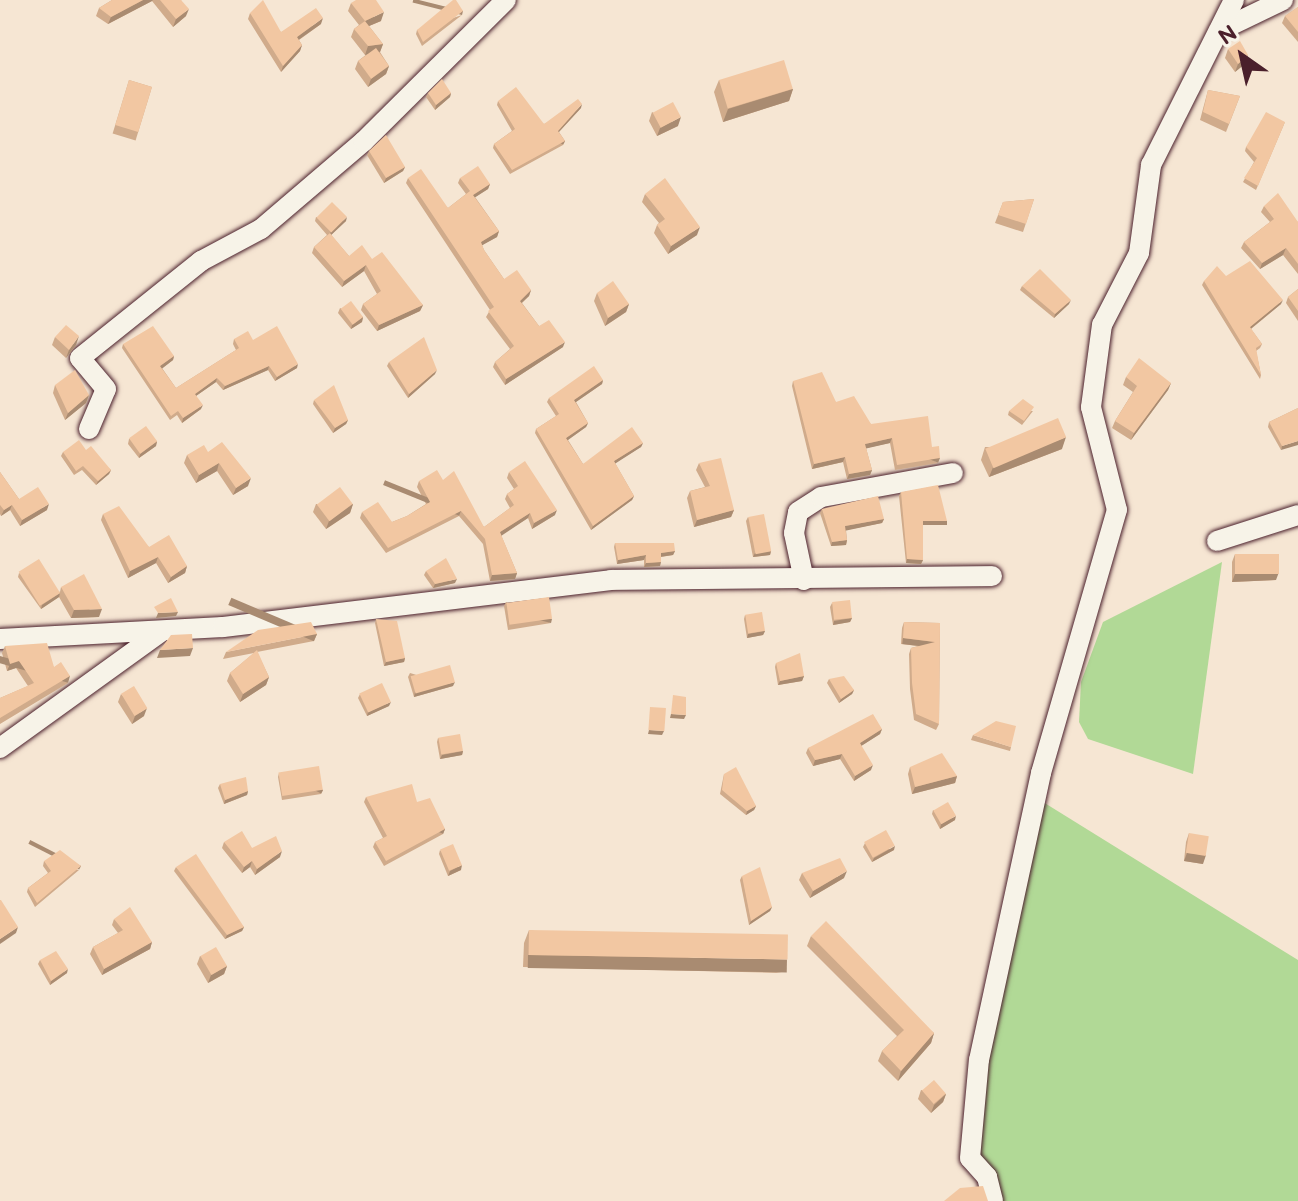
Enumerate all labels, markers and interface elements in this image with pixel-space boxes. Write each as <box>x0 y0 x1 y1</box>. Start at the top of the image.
north arrow <box>1202 16 1282 96</box>
text: N <box>1214 20 1243 52</box>

